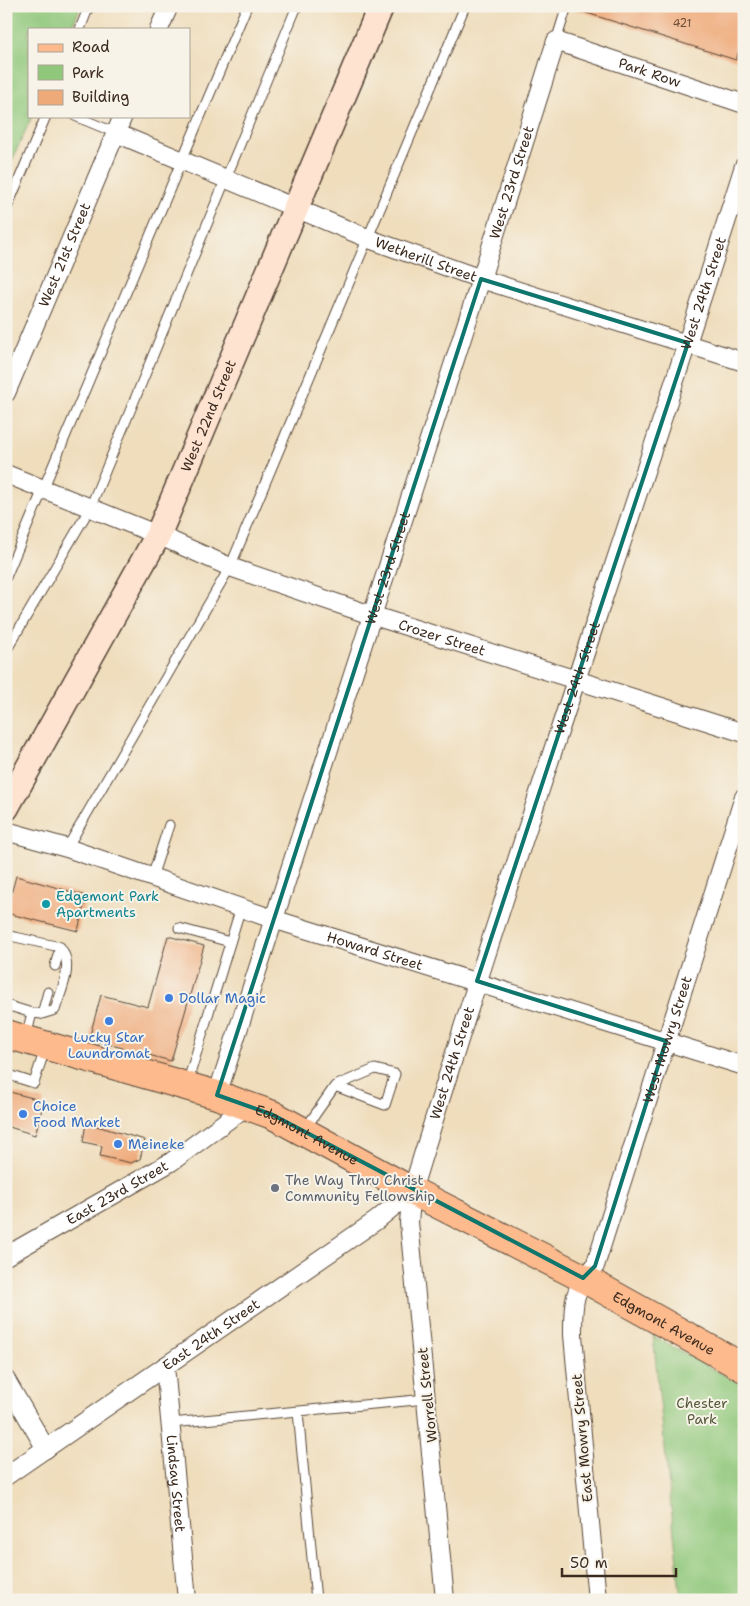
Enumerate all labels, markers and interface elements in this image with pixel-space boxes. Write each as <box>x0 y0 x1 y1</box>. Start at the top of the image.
house number: 421 <box>673 16 691 31</box>
legend <box>28 28 190 118</box>
text: Road <box>72 37 110 57</box>
street label: Park Row <box>616 54 683 91</box>
text: Park <box>72 63 104 83</box>
text: Building <box>72 87 129 107</box>
street label: West 23rd Street <box>485 124 538 241</box>
street label: West 21st Street <box>34 200 94 310</box>
street label: Wetherill Street <box>373 233 480 286</box>
street label: West 24th Street <box>677 234 730 352</box>
street label: West 22nd Street <box>177 357 240 474</box>
street label: West 23rd Street <box>361 509 414 627</box>
street label: Crozer Street <box>396 615 488 660</box>
street label: West 24th Street <box>550 619 604 736</box>
place label: Edgemont Park Apartments <box>56 887 159 921</box>
marker: Edgemont Park Apartments <box>40 898 52 910</box>
street label: Howard Street <box>325 927 425 974</box>
street label: West Mowry Street <box>638 974 696 1105</box>
place label: Dollar Magic <box>179 989 266 1007</box>
marker: Dollar Magic <box>163 992 175 1004</box>
street label: West 24th Street <box>426 1004 478 1122</box>
marker: Lucky Star Laundromat <box>103 1015 115 1027</box>
place label: Lucky Star Laundromat <box>68 1028 150 1062</box>
place label: Choice Food Market <box>33 1097 120 1131</box>
street label: Edgmont Avenue <box>253 1100 362 1169</box>
marker: Choice Food Market <box>17 1108 29 1120</box>
place label: Meineke <box>128 1135 185 1153</box>
marker: Meineke <box>112 1138 124 1150</box>
street label: East 23rd Street <box>63 1157 171 1229</box>
place label: The Way Thru Christ Community Fellowship <box>285 1171 435 1205</box>
marker: The Way Thru Christ Community Fellowship <box>269 1182 281 1194</box>
street label: Edgmont Avenue <box>609 1287 718 1359</box>
street label: East 24th Street <box>159 1295 263 1374</box>
street label: Worrell Street <box>413 1347 441 1443</box>
street label: East Mowry Street <box>567 1373 597 1503</box>
park label: Chester Park <box>676 1394 728 1428</box>
street label: Lindsay Street <box>163 1434 190 1533</box>
scale bar <box>562 1546 676 1578</box>
text: 50 m <box>570 1553 608 1573</box>

